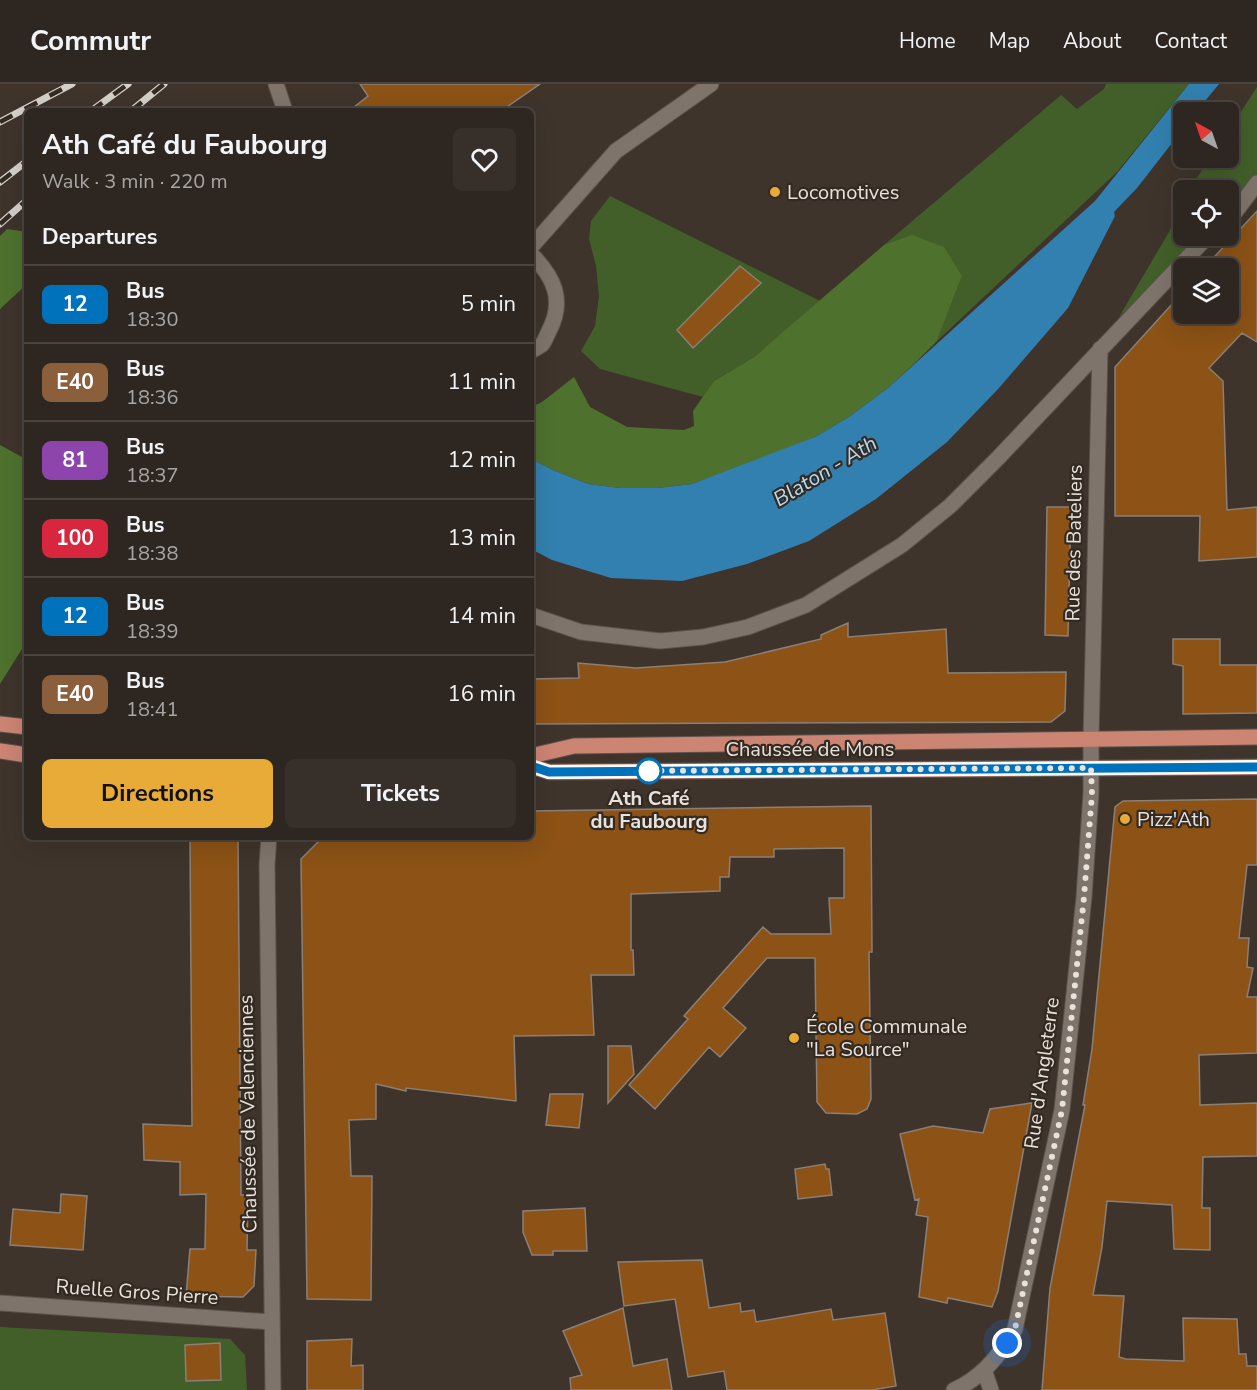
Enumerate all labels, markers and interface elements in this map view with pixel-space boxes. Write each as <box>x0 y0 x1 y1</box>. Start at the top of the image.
text: Commutr <box>30 22 151 60</box>
text: Home <box>899 27 956 55</box>
text: Map <box>989 27 1030 55</box>
text: About <box>1063 27 1121 55</box>
text: Contact <box>1154 27 1227 55</box>
north arrow <box>1173 102 1239 168</box>
map controls <box>1173 102 1239 324</box>
text: Ath Café du Faubourg <box>42 126 328 164</box>
button: heart <box>453 128 516 191</box>
text: Walk · 3 min · 220 m <box>42 168 228 195</box>
place label: Locomotives <box>787 179 899 206</box>
button: locate <box>1173 180 1239 246</box>
marker: Locomotives <box>768 185 782 199</box>
text: Departures <box>42 222 157 252</box>
button: layers <box>1173 258 1239 324</box>
text: Bus <box>126 276 165 306</box>
text: 5 min <box>461 289 516 319</box>
text: 12 <box>62 290 88 318</box>
text: 18:30 <box>126 306 179 333</box>
text: Bus <box>126 354 165 384</box>
text: 11 min <box>448 367 516 397</box>
text: E40 <box>56 368 94 396</box>
text: 18:36 <box>126 384 179 411</box>
water label: Blaton - Ath <box>768 429 882 513</box>
text: Bus <box>126 432 165 462</box>
text: 12 min <box>448 445 516 475</box>
text: 81 <box>62 446 88 474</box>
text: 18:37 <box>126 462 179 489</box>
street label: Rue des Bateliers <box>1059 464 1089 622</box>
text: Bus <box>126 510 165 540</box>
text: 13 min <box>448 523 516 553</box>
text: 100 <box>56 524 94 552</box>
text: 18:38 <box>126 540 179 567</box>
text: Bus <box>126 588 165 618</box>
text: 14 min <box>448 601 516 631</box>
text: 12 <box>62 602 88 630</box>
text: 18:39 <box>126 618 179 645</box>
text: Bus <box>126 666 165 696</box>
text: 16 min <box>448 679 516 709</box>
text: E40 <box>56 680 94 708</box>
text: 18:41 <box>126 696 179 723</box>
street label: Chaussée de Mons <box>726 736 894 763</box>
marker: Ath Café du Faubourg <box>636 758 662 784</box>
button: Directions <box>42 759 273 828</box>
button: Tickets <box>285 759 516 828</box>
place label: Ath Café du Faubourg <box>590 785 708 835</box>
place label: Pizz'Ath <box>1137 806 1210 833</box>
marker: Pizz'Ath <box>1118 812 1132 826</box>
street label: Chaussée de Valenciennes <box>232 995 264 1233</box>
street label: Rue d'Angleterre <box>1018 995 1066 1151</box>
place label: École Communale "La Source" <box>806 1013 967 1063</box>
marker: École Communale "La Source" <box>787 1031 801 1045</box>
street label: Ruelle Gros Pierre <box>55 1273 219 1311</box>
your location <box>992 1328 1022 1358</box>

